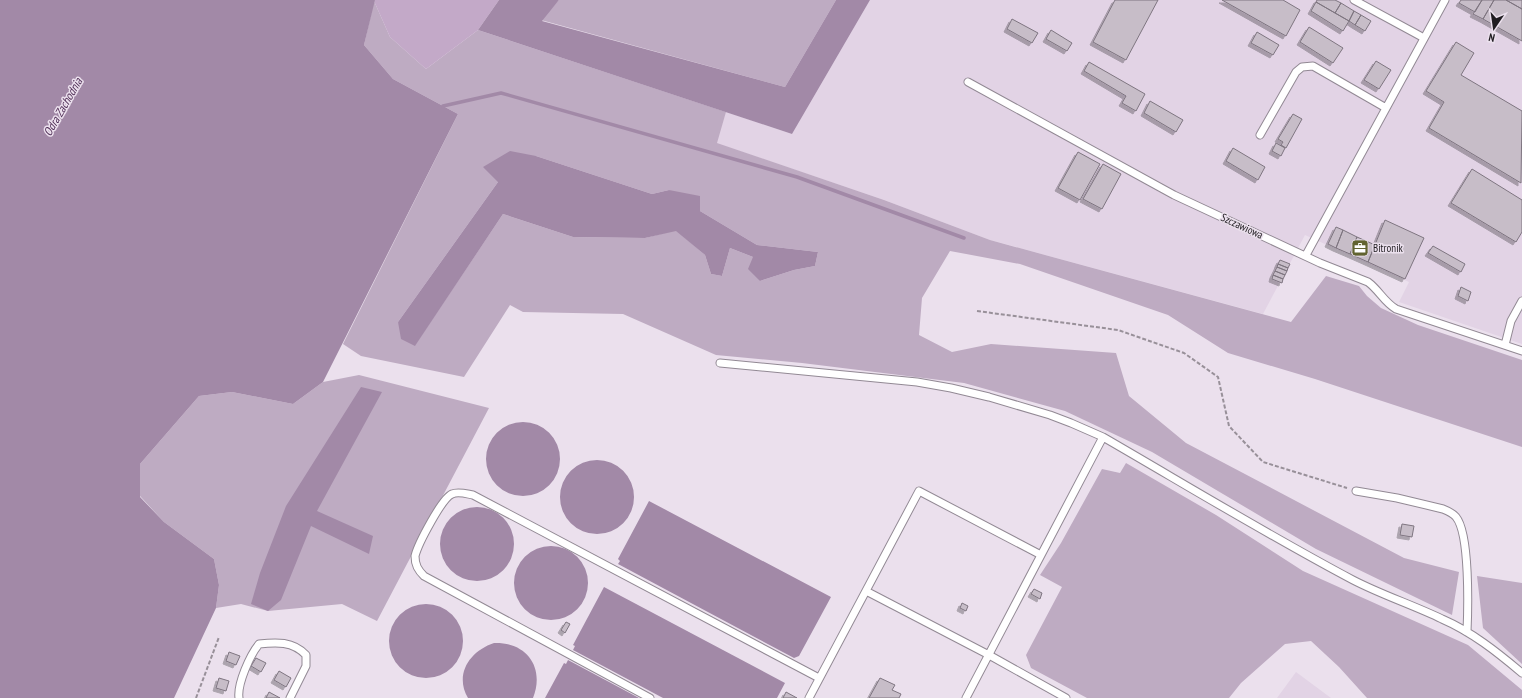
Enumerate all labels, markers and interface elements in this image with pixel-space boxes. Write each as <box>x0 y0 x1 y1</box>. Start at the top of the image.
north arrow <box>1474 8 1514 48</box>
text: N <box>1487 30 1496 45</box>
water label: Odra Zachodnia <box>40 74 86 139</box>
street label: Szczawiowa <box>1219 210 1265 242</box>
office icon: Bitronik <box>1350 238 1370 258</box>
place label: Bitronik <box>1373 241 1404 255</box>

